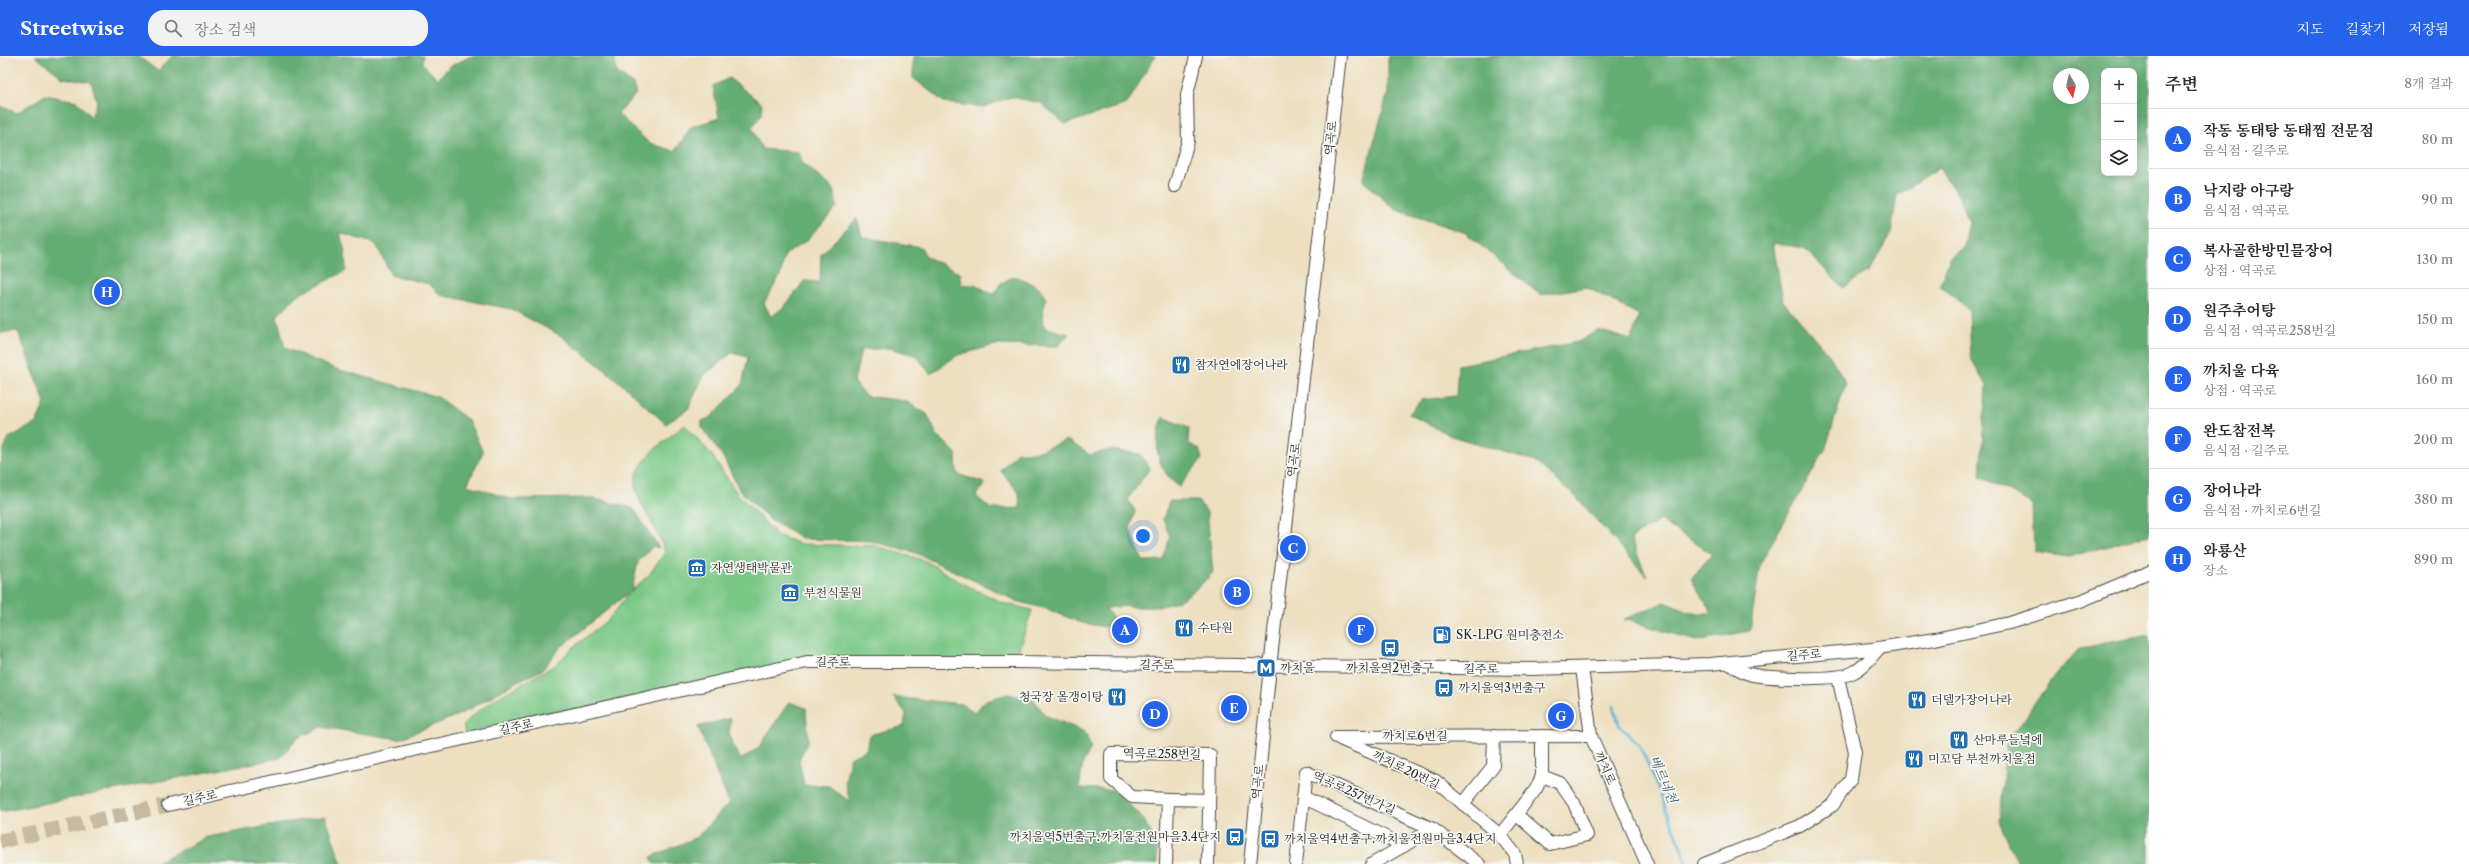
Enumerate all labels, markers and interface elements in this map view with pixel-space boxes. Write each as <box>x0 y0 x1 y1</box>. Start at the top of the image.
search box <box>148 10 428 46</box>
text: Streetwise <box>20 17 124 40</box>
icon: search <box>162 17 184 39</box>
text: 장소 검색 <box>194 20 256 39</box>
text: 지도 <box>2297 20 2324 38</box>
text: 길찾기 <box>2346 20 2386 38</box>
text: 저장됨 <box>2408 20 2449 38</box>
north arrow <box>2053 68 2089 104</box>
map controls <box>2101 68 2137 176</box>
button: + <box>2101 68 2137 104</box>
text: 주변 <box>2165 74 2198 94</box>
text: 8개 결과 <box>2404 75 2453 91</box>
button: − <box>2101 104 2137 140</box>
street label: 역곡로 <box>1321 119 1340 156</box>
text: 작동 동태탕 동태찜 전문점 <box>2203 121 2374 140</box>
text: A <box>2173 131 2183 147</box>
text: 80 m <box>2421 131 2453 147</box>
button: layers <box>2101 140 2137 176</box>
text: 음식점 · 길주로 <box>2203 142 2289 158</box>
text: 낙지랑 아구랑 <box>2203 181 2294 200</box>
text: B <box>2173 191 2183 207</box>
text: 90 m <box>2422 191 2453 207</box>
text: 음식점 · 역곡로 <box>2203 202 2289 218</box>
text: 복사골한방민믈장어 <box>2203 241 2333 260</box>
text: C <box>2173 251 2183 267</box>
text: 130 m <box>2417 251 2453 267</box>
text: 상점 · 역곡로 <box>2203 262 2276 278</box>
pin: H <box>94 277 120 307</box>
text: 원주추어탕 <box>2203 301 2275 320</box>
text: D <box>2172 311 2184 327</box>
text: 150 m <box>2417 311 2453 327</box>
text: 음식점 · 역곡로258번길 <box>2203 322 2336 338</box>
restaurant icon: 참자연에장어나라 <box>1170 354 1192 376</box>
place label: 참자연에장어나라 <box>1195 357 1288 372</box>
text: 까치울 다육 <box>2203 361 2279 380</box>
text: E <box>2173 371 2183 387</box>
text: 160 m <box>2416 371 2453 387</box>
text: 상점 · 역곡로 <box>2203 382 2276 398</box>
text: 완도참전복 <box>2203 421 2275 440</box>
text: F <box>2174 431 2182 447</box>
text: 200 m <box>2413 431 2453 447</box>
street label: 역곡로 <box>1284 441 1303 478</box>
text: 음식점 · 길주로 <box>2203 442 2289 458</box>
text: 장어나라 <box>2203 481 2261 500</box>
text: G <box>2172 491 2184 507</box>
text: 380 m <box>2414 491 2453 507</box>
text: 음식점 · 까치로6번길 <box>2203 502 2322 518</box>
your location <box>1133 526 1153 546</box>
pin: C <box>1280 533 1306 563</box>
text: 와룡산 <box>2203 541 2246 560</box>
text: H <box>2172 551 2184 567</box>
text: 890 m <box>2414 551 2453 567</box>
museum icon: 자연생태박물관 <box>686 557 708 579</box>
place label: 자연생태박물관 <box>711 560 793 575</box>
text: 장소 <box>2203 562 2228 578</box>
pin: B <box>1224 577 1250 607</box>
museum icon: 부천식물원 <box>779 582 801 604</box>
place label: 부천식물원 <box>804 585 862 600</box>
pin: A <box>1112 615 1138 645</box>
pin: F <box>1348 615 1374 645</box>
restaurant icon: 수타원 <box>1173 617 1195 639</box>
place label: 수타원 <box>1198 620 1233 635</box>
fuel station icon: SK-LPG 원미충전소 <box>1431 624 1453 646</box>
place label: SK-LPG 원미충전소 <box>1456 627 1564 642</box>
bus stop icon: 까치울역2번출구 <box>1379 637 1401 659</box>
street label: 길주로 <box>1786 645 1822 663</box>
street label: 길주로 <box>816 654 851 669</box>
street label: 길주로 <box>1139 657 1175 672</box>
metro station icon: 까치울 <box>1255 657 1277 679</box>
place label: 까치울 <box>1280 660 1315 675</box>
place label: 까치울역2번출구 <box>1346 660 1434 675</box>
street label: 길주로 <box>1464 661 1499 676</box>
bus stop icon: 까치울역3번출구 <box>1433 677 1455 699</box>
place label: 까치울역3번출구 <box>1458 680 1546 695</box>
restaurant icon: 청국장 올갱이탕 <box>1106 686 1128 708</box>
place label: 청국장 올갱이탕 <box>1019 689 1103 704</box>
restaurant icon: 더델가장어나라 <box>1906 689 1928 711</box>
place label: 더델가장어나라 <box>1931 692 2013 707</box>
pin: E <box>1221 693 1247 723</box>
pin: D <box>1142 699 1168 729</box>
pin: G <box>1548 701 1574 731</box>
street label: 길주로 <box>497 715 535 738</box>
street label: 까치로6번길 <box>1383 728 1448 743</box>
restaurant icon: 산마루들녘에 <box>1948 729 1970 751</box>
place label: 산마루들녘에 <box>1973 732 2043 747</box>
street label: 역곡로258번길 <box>1123 745 1201 762</box>
street label: 까치로20번길 <box>1370 747 1442 792</box>
restaurant icon: 미꼬담 부천까치울점 <box>1903 748 1925 770</box>
street label: 까치로 <box>1592 749 1620 787</box>
place label: 미꼬담 부천까치울점 <box>1928 751 2036 766</box>
water label: 베르네천 <box>1647 753 1682 807</box>
street label: 역곡로 <box>1248 763 1267 800</box>
street label: 역곡로257번가길 <box>1311 768 1398 817</box>
street label: 길주로 <box>181 786 219 809</box>
bus stop icon: 까치울역5번출구.까치울전원마을3.4단지 <box>1224 826 1246 848</box>
bus stop icon: 까치울역4번출구.까치울전원마을3.4단지 <box>1259 828 1281 850</box>
place label: 까치울역5번출구.까치울전원마을3.4단지 <box>1009 829 1221 844</box>
place label: 까치울역4번출구.까치울전원마을3.4단지 <box>1284 831 1496 846</box>

